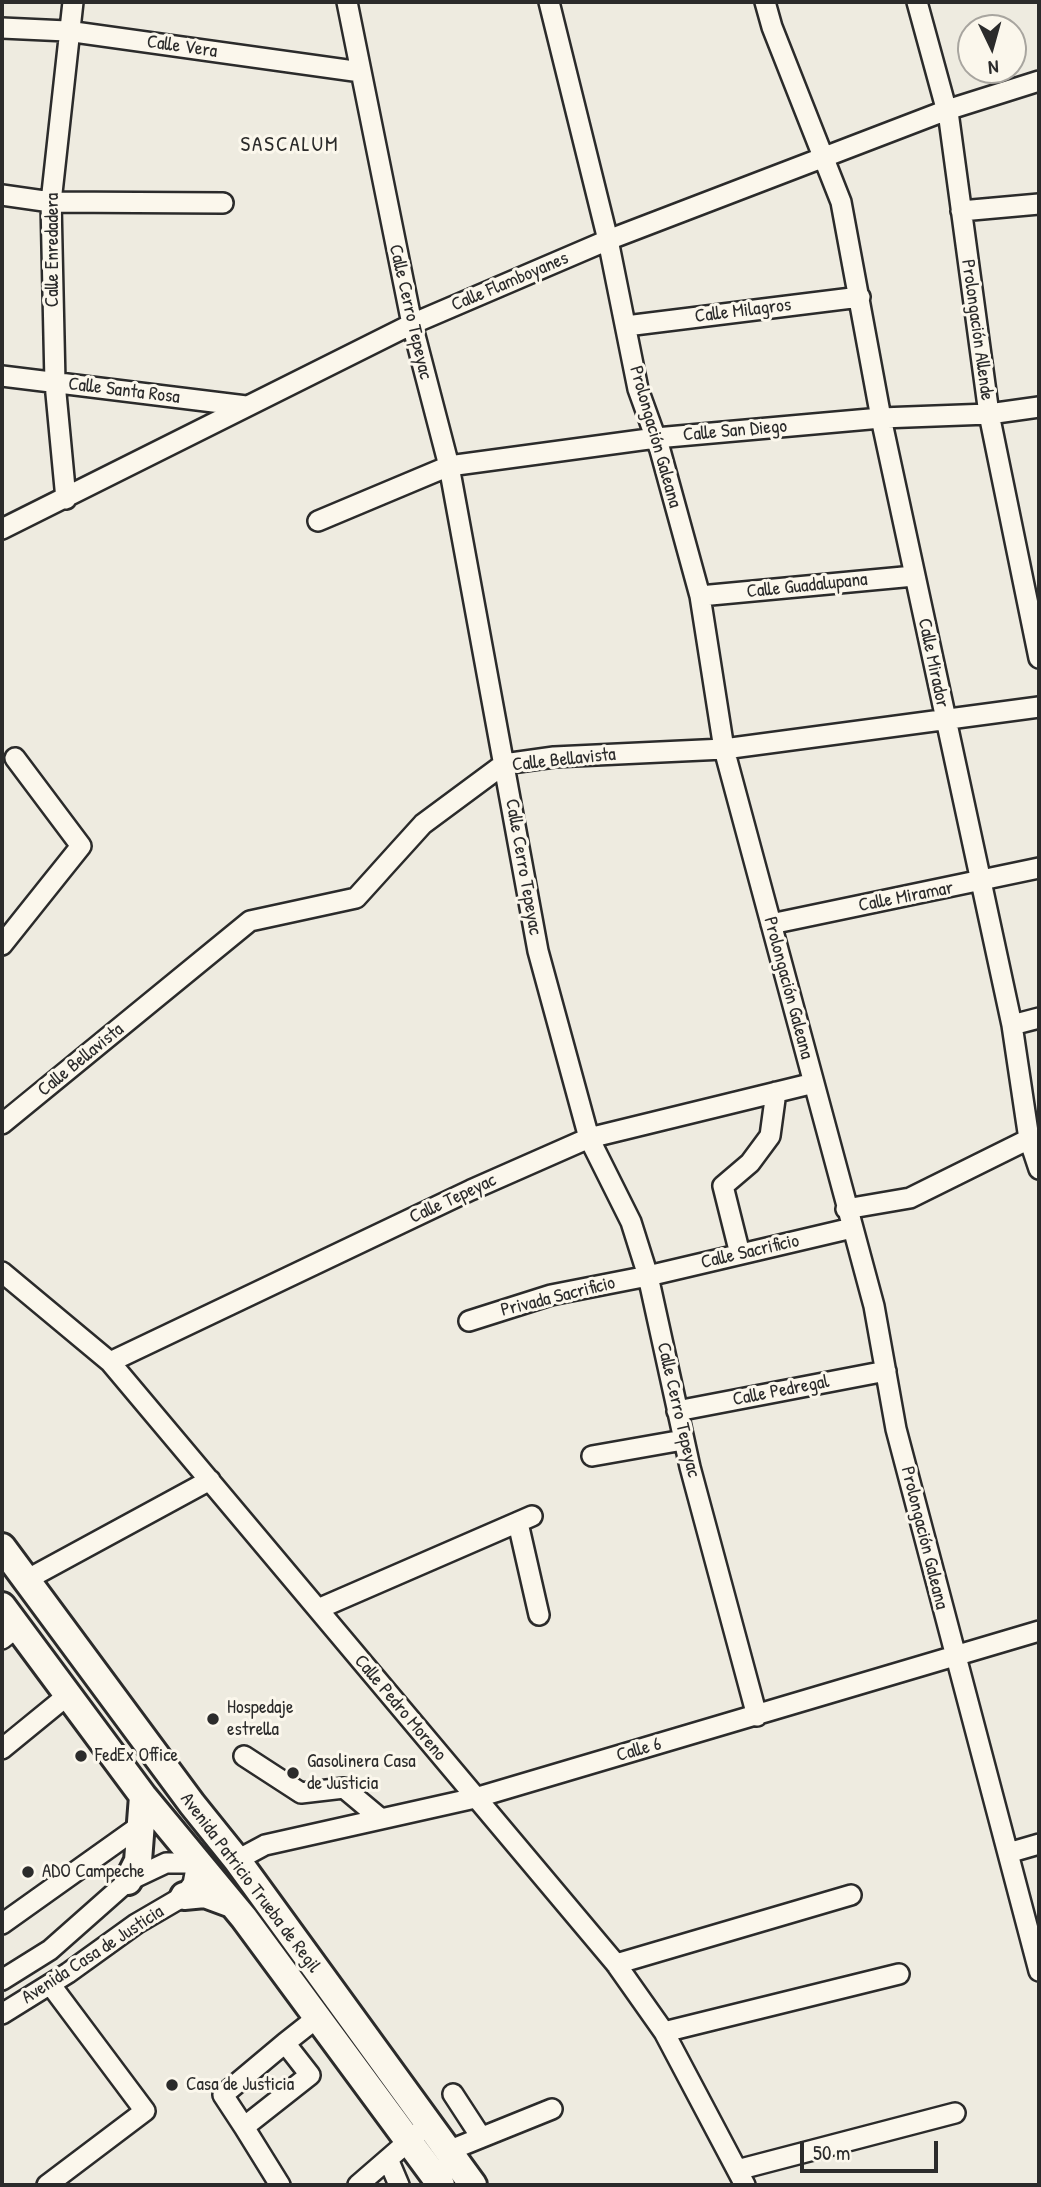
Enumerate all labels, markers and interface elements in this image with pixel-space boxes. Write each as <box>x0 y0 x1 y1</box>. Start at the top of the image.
north arrow <box>957 14 1027 84</box>
street label: Calle Vera <box>145 31 219 63</box>
text: N <box>987 55 1000 81</box>
district label: SASCALUM <box>241 132 339 158</box>
street label: Calle Enredadera <box>42 193 64 307</box>
street label: Calle Cerro Tepeyac <box>383 242 437 382</box>
street label: Calle Flamboyanes <box>448 247 572 317</box>
street label: Prolongación Allende <box>956 258 998 402</box>
street label: Calle Milagros <box>694 294 792 328</box>
street label: Prolongación Galeana <box>624 364 686 510</box>
street label: Calle Santa Rosa <box>67 373 181 409</box>
street label: Calle San Diego <box>682 415 788 447</box>
street label: Calle Guadalupana <box>746 568 868 604</box>
street label: Calle Mirador <box>912 616 954 710</box>
street label: Calle Bellavista <box>511 743 617 777</box>
street label: Calle Cerro Tepeyac <box>500 797 546 937</box>
street label: Calle Miramar <box>857 877 955 917</box>
street label: Prolongación Galeana <box>758 914 818 1062</box>
street label: Calle Bellavista <box>33 1018 129 1102</box>
street label: Calle Tepeyac <box>406 1169 500 1229</box>
street label: Calle Sacrificio <box>699 1230 801 1274</box>
street label: Privada Sacrificio <box>498 1272 618 1322</box>
street label: Calle Cerro Tepeyac <box>651 1340 705 1480</box>
street label: Calle Pedregal <box>731 1370 831 1412</box>
street label: Prolongación Galeana <box>895 1464 953 1612</box>
street label: Calle Pedro Moreno <box>349 1650 451 1766</box>
place label: Hospedaje estrella <box>227 1697 293 1741</box>
marker: Hospedaje estrella <box>205 1711 221 1727</box>
street label: Calle 6 <box>614 1733 664 1767</box>
place label: FedEx Office <box>95 1745 178 1767</box>
marker: FedEx Office <box>73 1748 89 1764</box>
place label: Gasolinera Casa de Justicia <box>307 1751 416 1795</box>
marker: Gasolinera Casa de Justicia <box>285 1765 301 1781</box>
street label: Avenida Patricio Trueba de Regil <box>175 1789 325 1977</box>
place label: ADO Campeche <box>42 1861 145 1883</box>
marker: ADO Campeche <box>20 1864 36 1880</box>
street label: Avenida Casa de Justicia <box>18 1901 168 2009</box>
place label: Casa de Justicia <box>186 2074 294 2096</box>
marker: Casa de Justicia <box>164 2077 180 2093</box>
scale bar <box>803 2128 941 2172</box>
text: 50 m <box>813 2138 850 2167</box>

